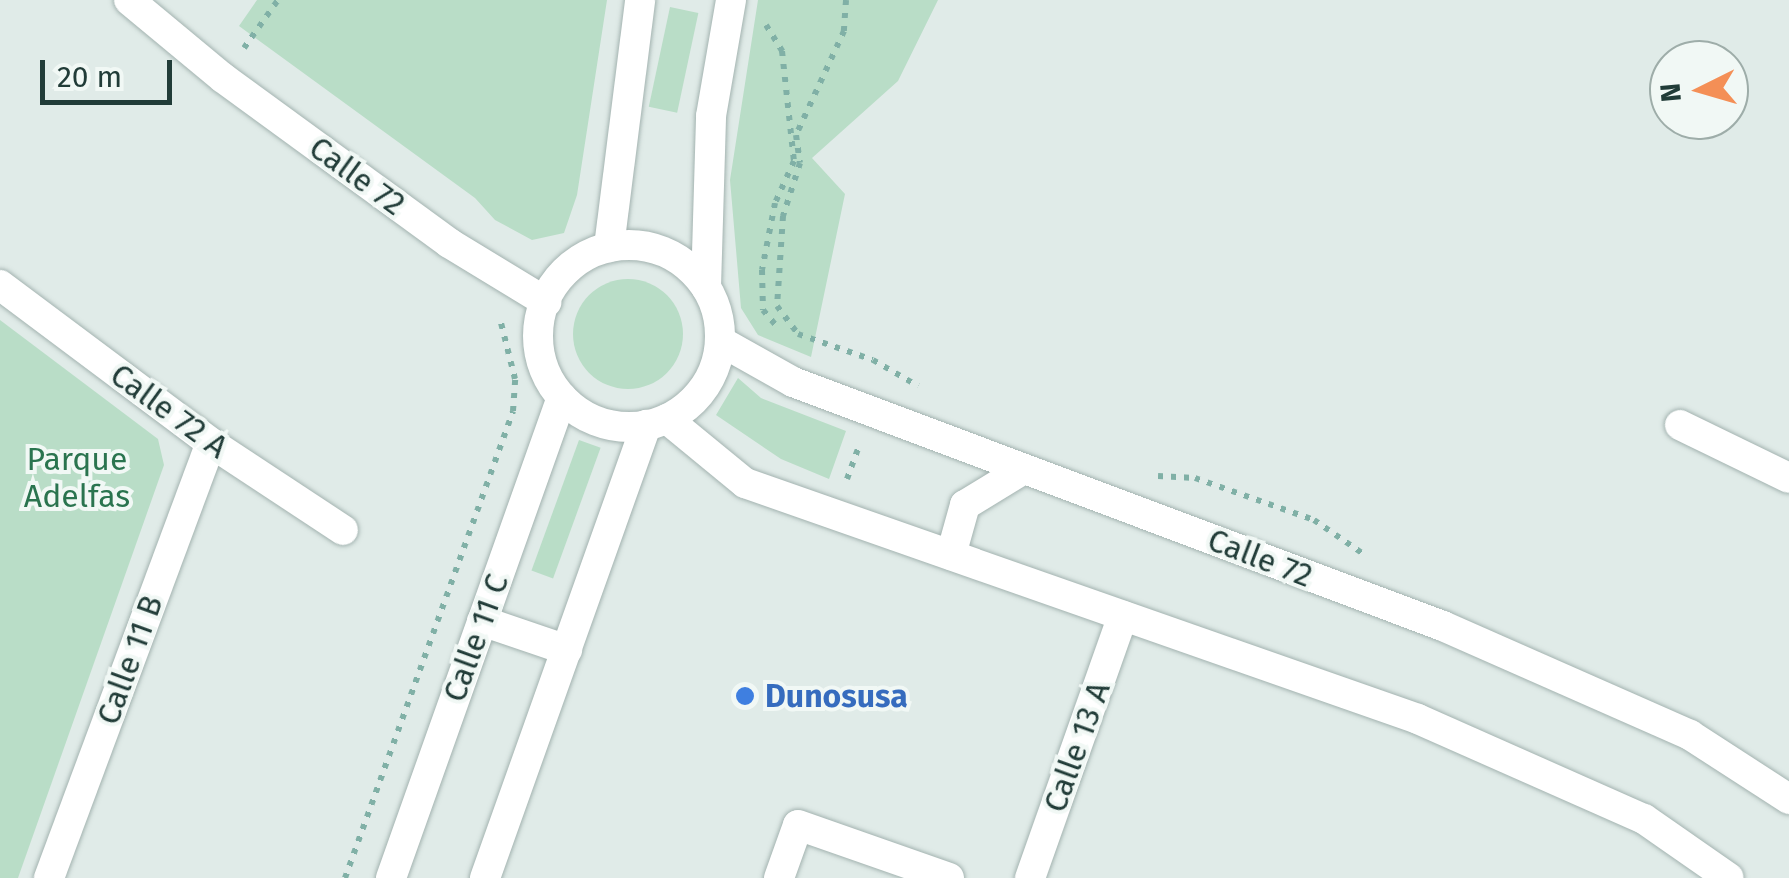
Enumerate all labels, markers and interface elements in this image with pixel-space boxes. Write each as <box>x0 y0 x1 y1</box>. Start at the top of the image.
scale bar <box>45 40 178 102</box>
north arrow <box>1649 40 1749 140</box>
text: 20 m <box>57 59 122 95</box>
text: N <box>1653 82 1688 103</box>
street label: Calle 72 <box>302 129 412 223</box>
street label: Calle 72 A <box>103 356 235 466</box>
park label: Parque Adelfas <box>24 441 130 516</box>
street label: Calle 72 <box>1202 521 1318 595</box>
street label: Calle 11 C <box>435 569 517 707</box>
street label: Calle 11 B <box>89 590 171 730</box>
place label: Dunosusa <box>765 677 908 715</box>
street label: Calle 13 A <box>1036 677 1118 817</box>
marker: Dunosusa <box>734 685 756 707</box>

